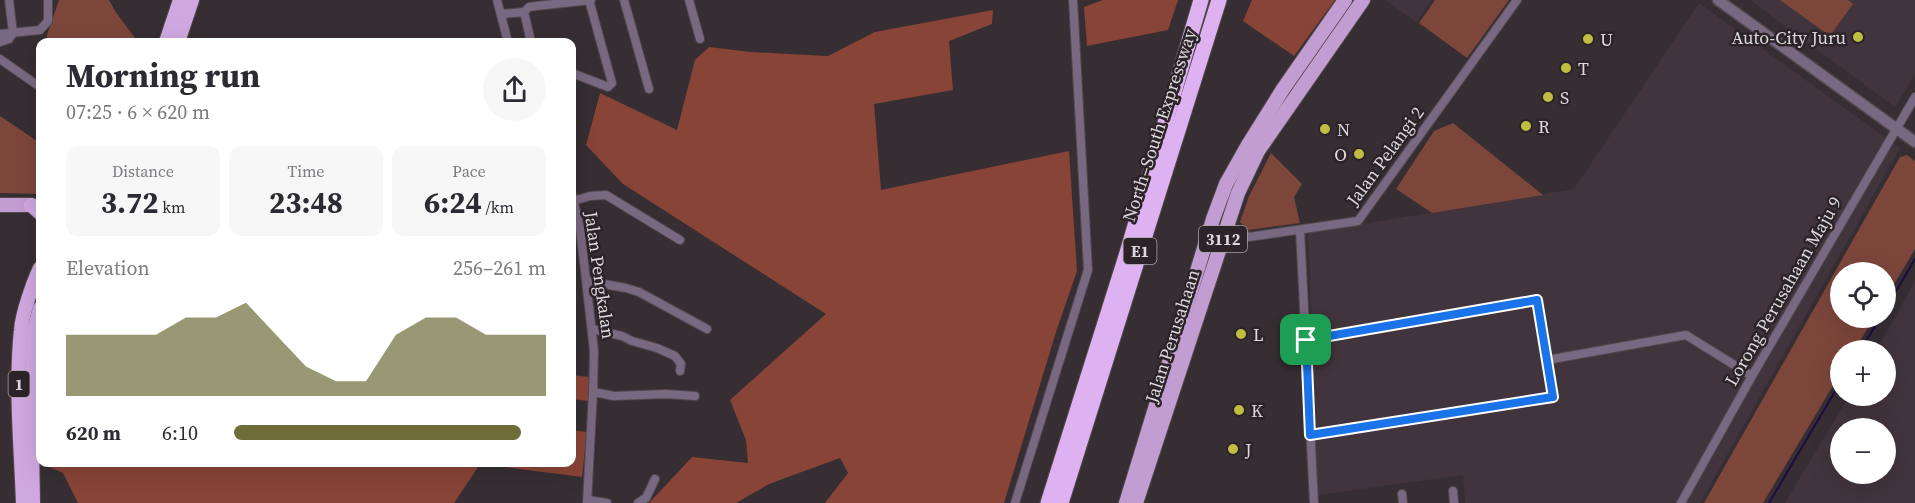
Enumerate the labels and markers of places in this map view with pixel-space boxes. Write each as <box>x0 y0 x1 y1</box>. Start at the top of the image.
place label: Auto-City Juru <box>1731 25 1846 50</box>
place label: U <box>1600 27 1613 52</box>
marker: Auto-City Juru <box>1851 30 1865 44</box>
marker: U <box>1581 32 1595 46</box>
place label: T <box>1578 56 1589 81</box>
marker: T <box>1559 61 1573 75</box>
place label: S <box>1560 85 1569 110</box>
marker: S <box>1541 90 1555 104</box>
place label: R <box>1538 114 1550 139</box>
place label: N <box>1337 117 1350 142</box>
marker: R <box>1519 119 1533 133</box>
marker: N <box>1318 122 1332 136</box>
place label: O <box>1334 142 1347 167</box>
marker: O <box>1352 147 1366 161</box>
pin <box>1280 314 1331 365</box>
place label: L <box>1253 322 1264 347</box>
marker: L <box>1234 327 1248 341</box>
place label: K <box>1251 398 1263 423</box>
marker: K <box>1232 403 1246 417</box>
place label: J <box>1244 437 1252 462</box>
marker: J <box>1226 442 1240 456</box>

